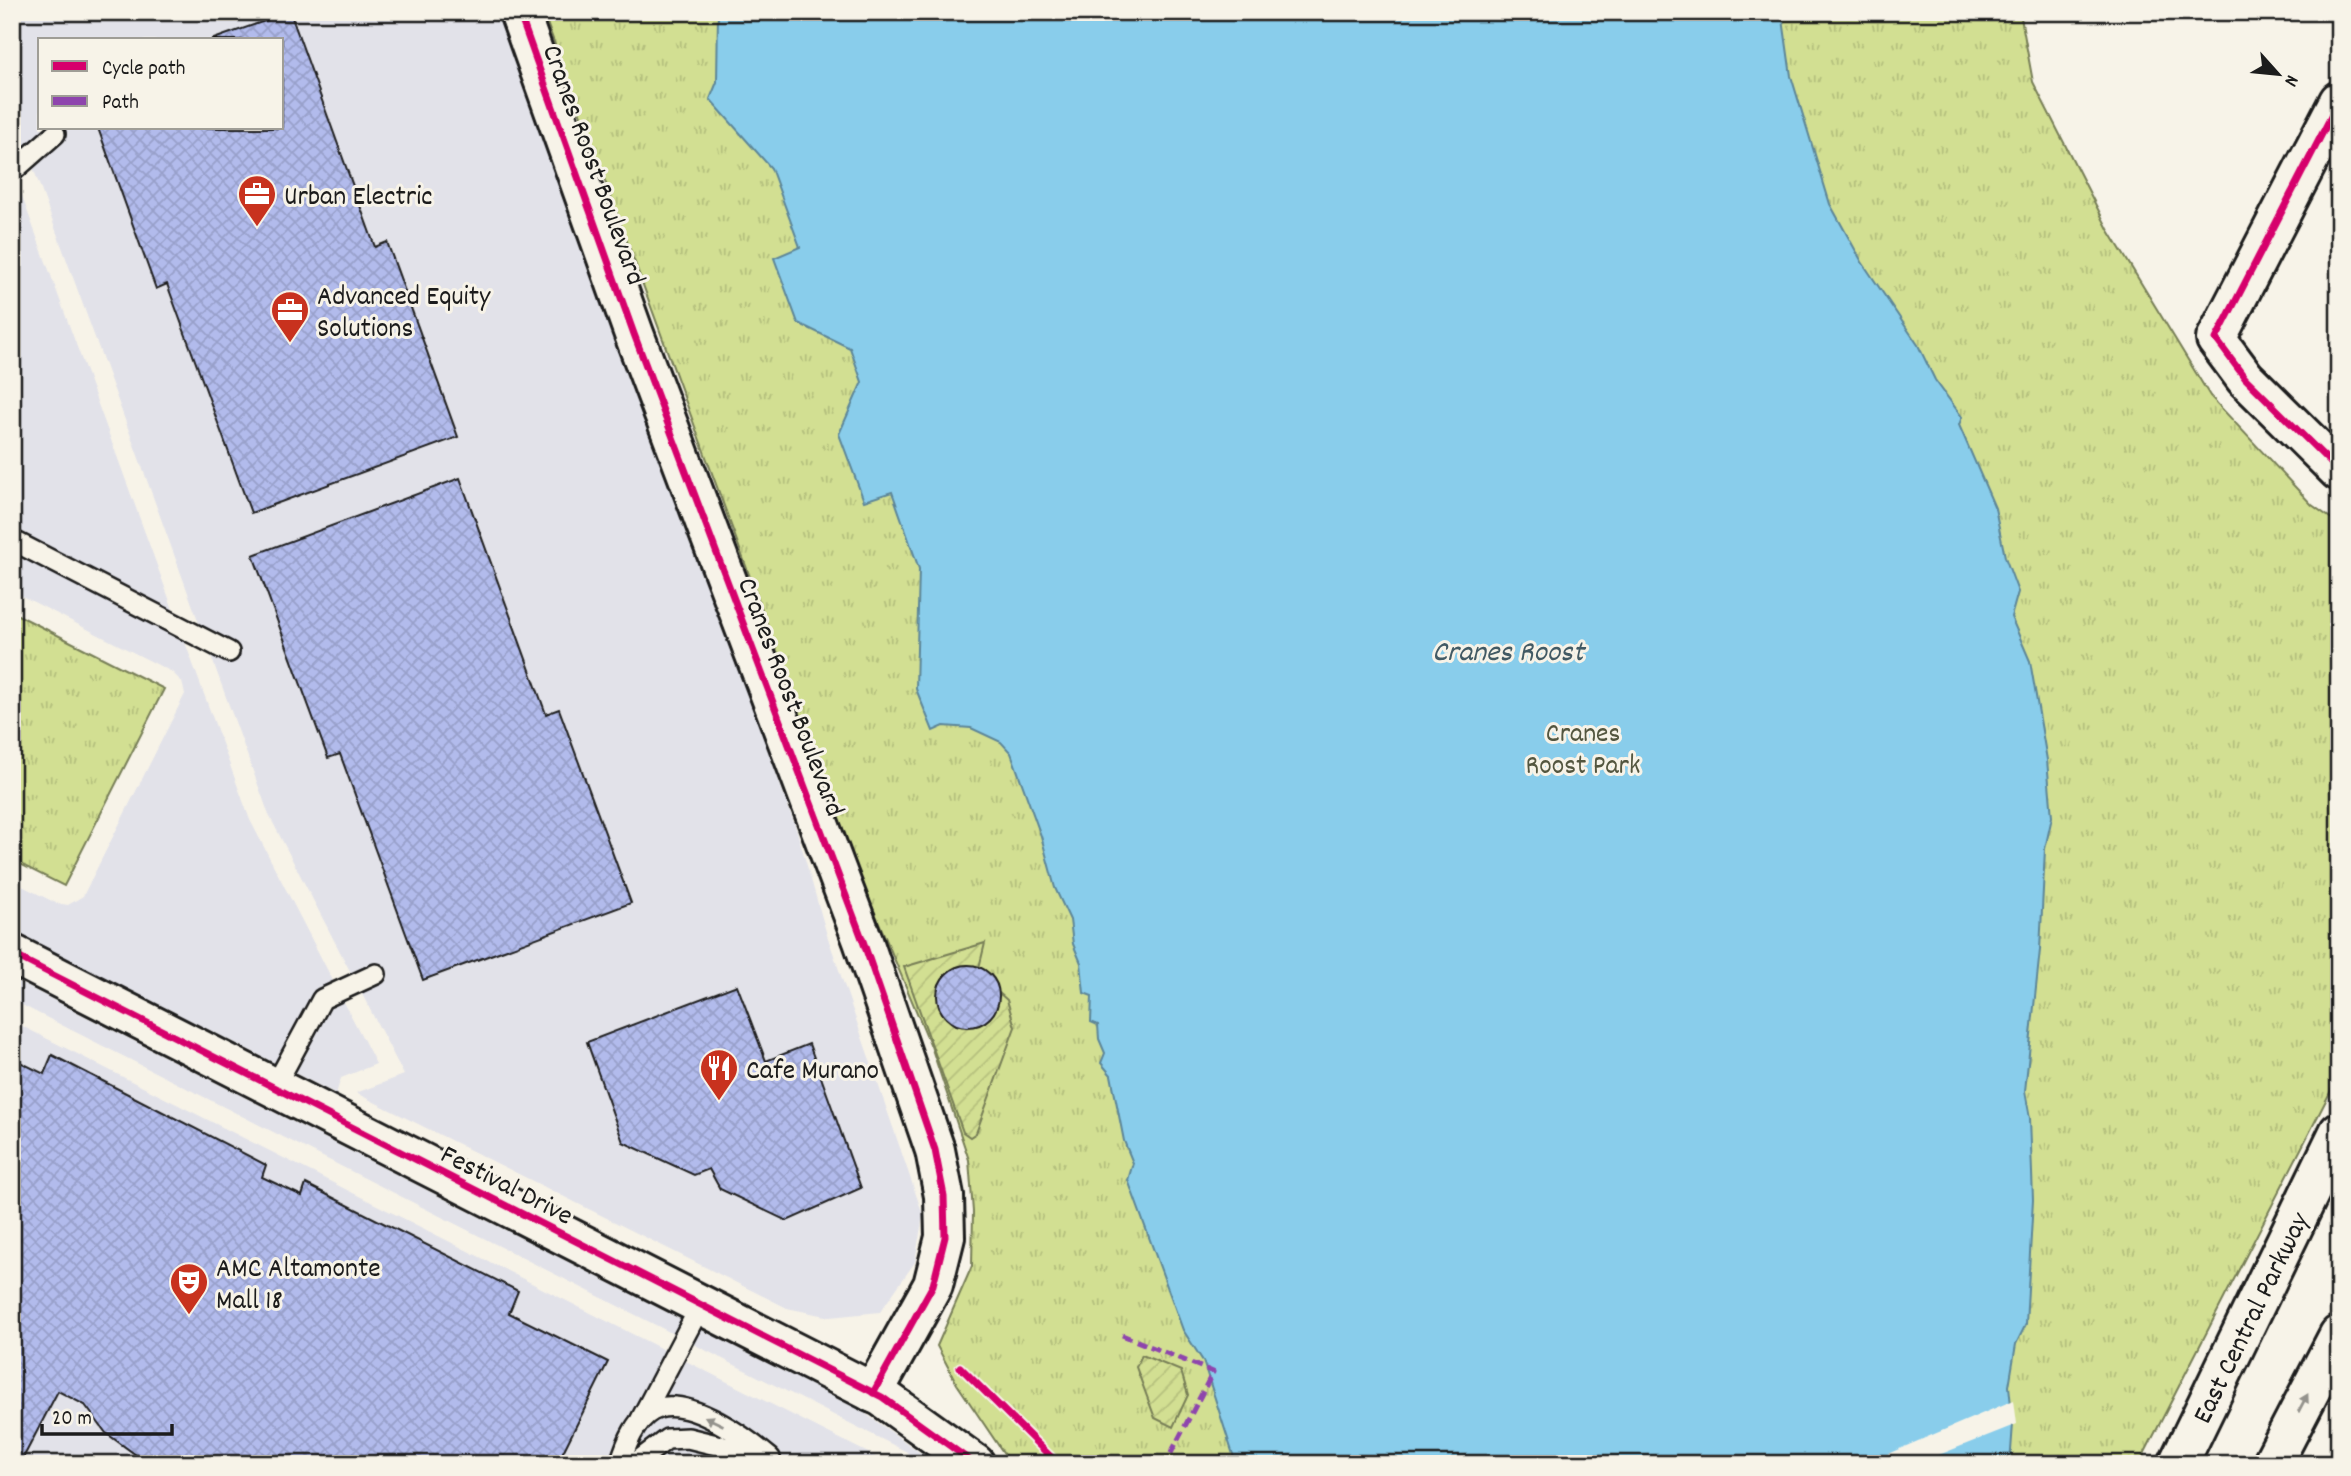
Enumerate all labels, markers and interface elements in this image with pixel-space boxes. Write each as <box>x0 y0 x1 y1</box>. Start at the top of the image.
legend <box>38 38 284 130</box>
north arrow <box>2242 38 2312 108</box>
street label: Cranes Roost Boulevard <box>529 40 653 291</box>
text: Cycle path <box>102 55 185 85</box>
text: N <box>2276 70 2304 90</box>
text: Path <box>102 89 139 119</box>
office icon: Urban Electric <box>236 173 278 228</box>
place label: Urban Electric <box>284 179 433 219</box>
place label: Advanced Equity Solutions <box>317 279 491 351</box>
office icon: Advanced Equity Solutions <box>269 289 311 344</box>
street label: Cranes Roost Boulevard <box>724 573 852 823</box>
water label: Cranes Roost <box>1432 633 1587 676</box>
park label: Cranes Roost Park <box>1526 716 1640 788</box>
restaurant icon: Cafe Murano <box>698 1047 740 1102</box>
place label: Cafe Murano <box>746 1053 879 1093</box>
street label: Festival Drive <box>433 1137 579 1238</box>
street label: East Central Parkway <box>2185 1206 2322 1432</box>
place label: AMC Altamonte Mall 18 <box>216 1251 381 1323</box>
theatre icon: AMC Altamonte Mall 18 <box>168 1261 210 1316</box>
scale bar <box>42 1392 172 1436</box>
one-way arrow <box>2297 1393 2309 1413</box>
text: 20 m <box>52 1405 92 1435</box>
one-way arrow <box>704 1415 724 1427</box>

